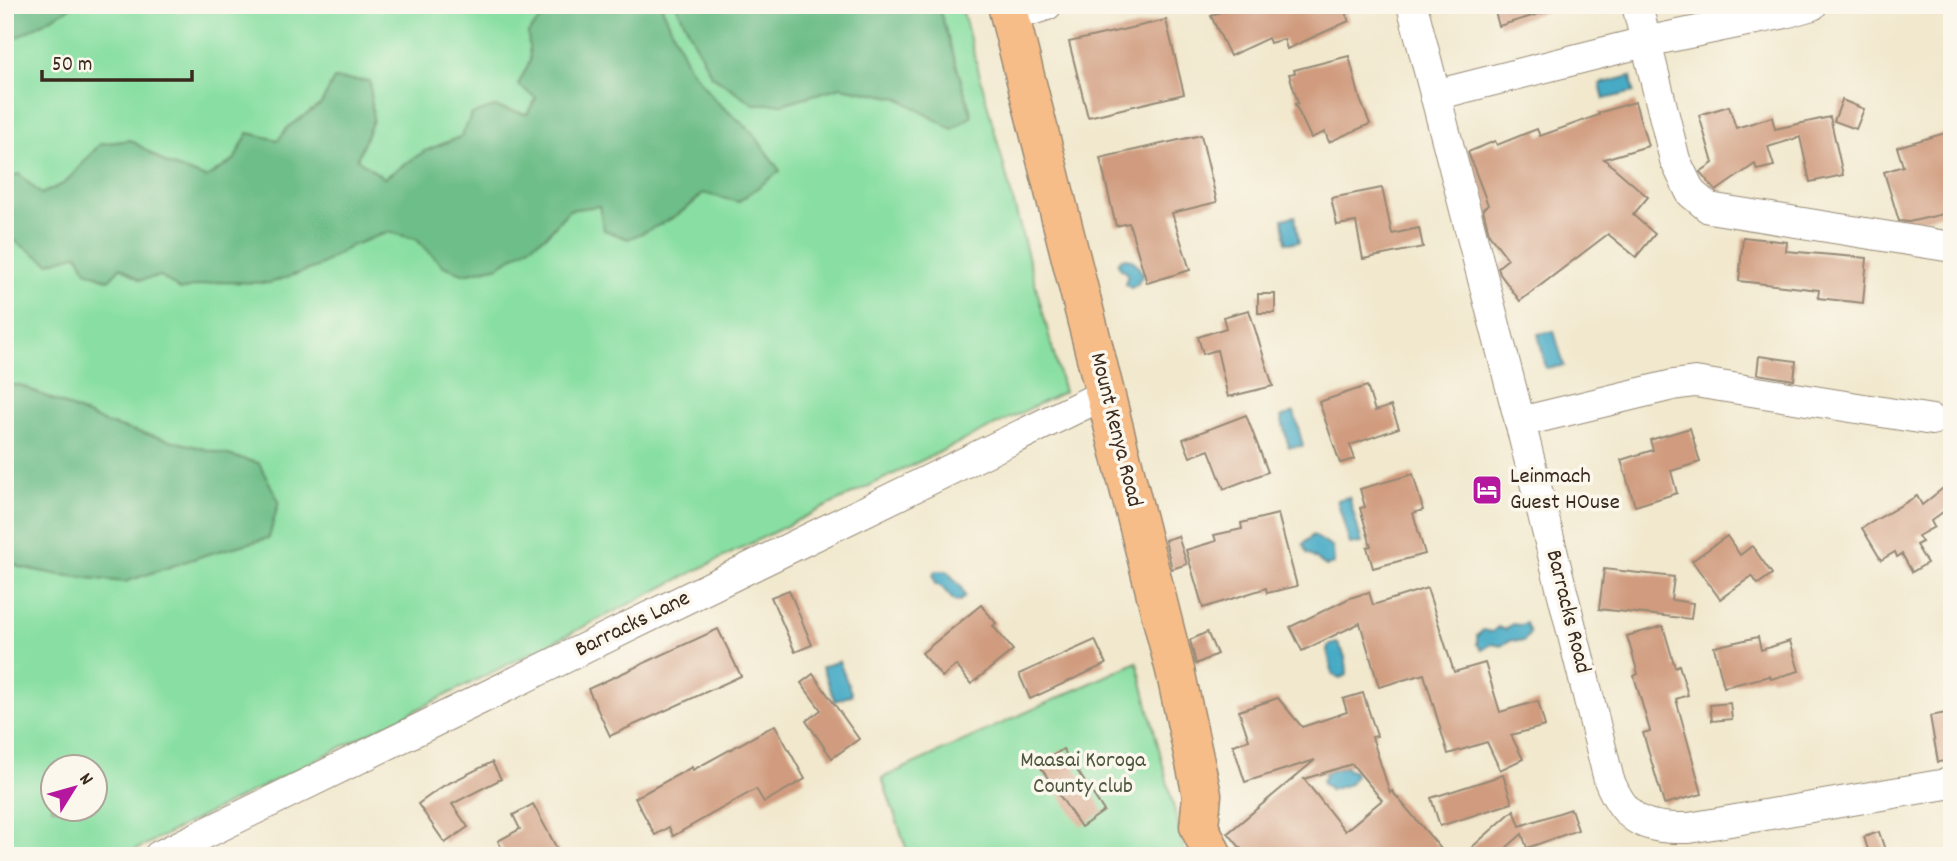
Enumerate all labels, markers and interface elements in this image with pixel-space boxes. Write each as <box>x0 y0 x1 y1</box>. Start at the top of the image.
scale bar <box>42 38 192 82</box>
text: 50 m <box>52 51 92 81</box>
street label: Mount Kenya Road <box>1080 349 1150 511</box>
place label: Leinmach Guest HOuse <box>1510 461 1620 520</box>
hotel icon: Leinmach Guest HOuse <box>1470 473 1504 507</box>
street label: Barracks Road <box>1536 547 1598 677</box>
street label: Barracks Lane <box>570 583 696 667</box>
park label: Maasai Koroga County club <box>1020 745 1147 804</box>
north arrow <box>38 752 108 822</box>
text: N <box>71 768 98 792</box>

